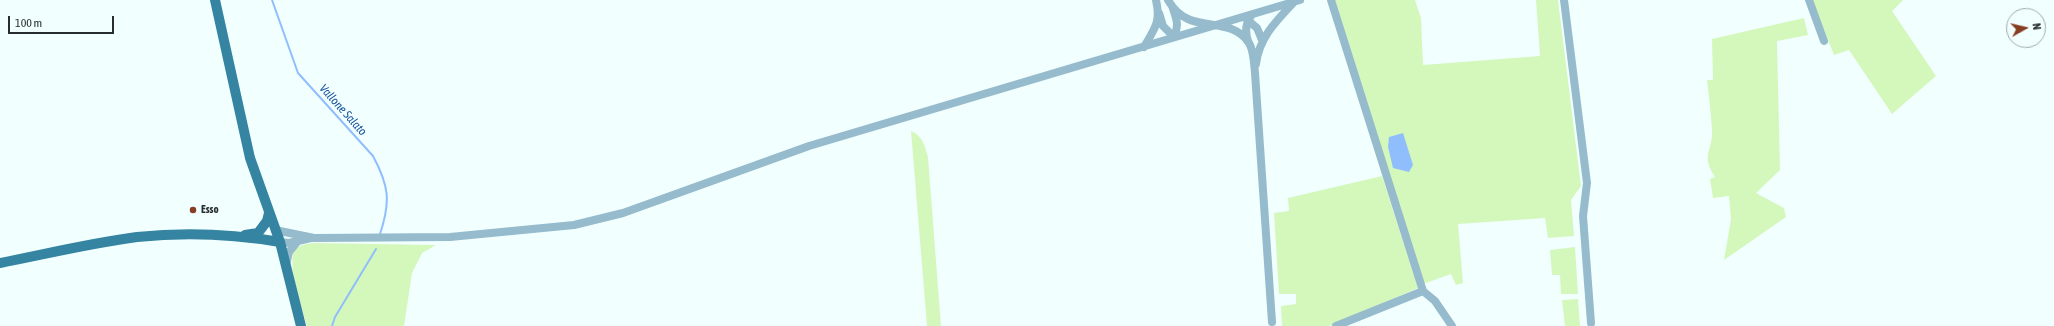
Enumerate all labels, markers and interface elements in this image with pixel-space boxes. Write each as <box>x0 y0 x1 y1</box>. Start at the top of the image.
scale bar <box>10 8 116 34</box>
north arrow <box>2006 8 2046 48</box>
text: 100 m <box>15 16 42 30</box>
text: N <box>2030 22 2043 31</box>
water label: Vallone Salato <box>316 81 370 139</box>
place label: Esso <box>201 203 219 217</box>
marker: Esso <box>188 205 198 215</box>

